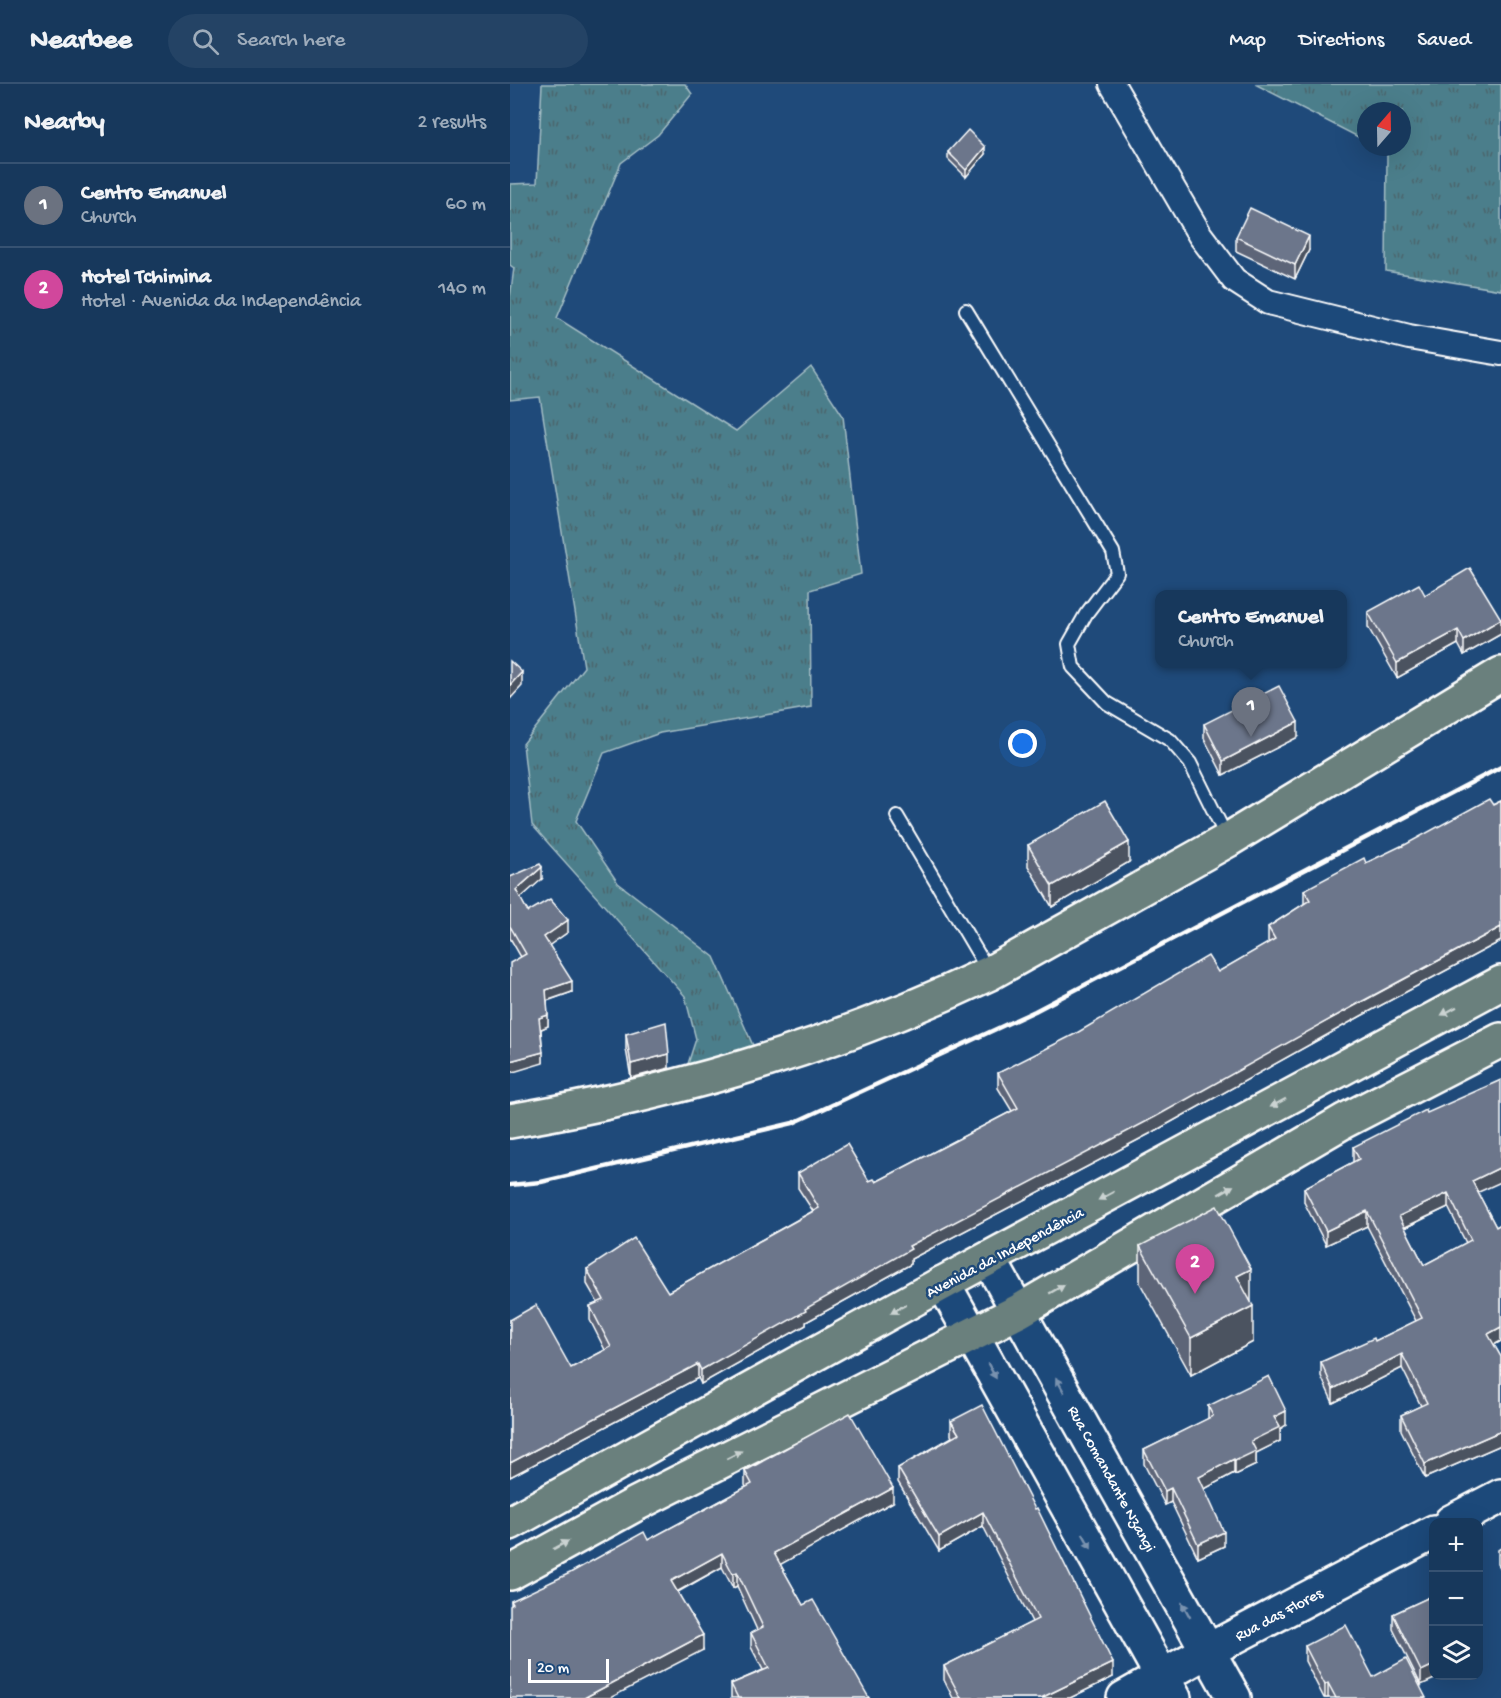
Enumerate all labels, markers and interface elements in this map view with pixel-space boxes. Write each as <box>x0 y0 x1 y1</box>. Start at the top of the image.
search box <box>168 14 588 68</box>
text: Nearbee <box>30 25 132 58</box>
icon: search <box>189 25 222 58</box>
text: Search here <box>237 28 345 54</box>
text: Map <box>1229 29 1266 54</box>
text: Directions <box>1299 29 1384 54</box>
text: Saved <box>1417 29 1471 54</box>
north arrow <box>1357 102 1411 156</box>
text: Nearby <box>24 108 105 139</box>
text: 2 results <box>417 112 486 135</box>
text: Centro Emanuel <box>81 181 227 207</box>
text: 1 <box>39 194 48 217</box>
text: 60 m <box>446 194 486 217</box>
text: Church <box>81 207 137 230</box>
text: Hotel Tchimina <box>81 265 211 291</box>
text: 2 <box>39 278 48 301</box>
text: 140 m <box>438 278 486 301</box>
text: Hotel · Avenida da Independência <box>81 291 361 314</box>
popup <box>1155 590 1347 668</box>
text: Centro Emanuel <box>1178 605 1324 631</box>
text: Church <box>1178 631 1234 654</box>
pin: 1 <box>1232 688 1270 737</box>
your location <box>1008 729 1037 758</box>
one-way arrow <box>1441 1006 1458 1016</box>
one-way arrow <box>1269 1098 1286 1108</box>
one-way arrow <box>1218 1185 1234 1196</box>
one-way arrow <box>1097 1191 1114 1201</box>
street label: Avenida da Independência <box>924 1204 1089 1304</box>
pin: 2 <box>1176 1244 1214 1294</box>
one-way arrow <box>1049 1284 1066 1294</box>
one-way arrow <box>889 1303 906 1313</box>
one-way arrow <box>987 1363 998 1379</box>
one-way arrow <box>1056 1376 1066 1393</box>
street label: Rua Comandante Nzangi <box>1062 1403 1158 1556</box>
one-way arrow <box>726 1450 743 1460</box>
map controls <box>1429 1518 1483 1680</box>
button: + <box>1429 1518 1483 1572</box>
one-way arrow <box>1082 1533 1092 1550</box>
one-way arrow <box>553 1540 570 1550</box>
button: − <box>1429 1572 1483 1626</box>
street label: Rua das Flores <box>1233 1585 1328 1647</box>
one-way arrow <box>1181 1601 1191 1618</box>
button: layers <box>1429 1626 1483 1680</box>
scale bar <box>528 1656 609 1684</box>
text: 20 m <box>537 1660 569 1679</box>

